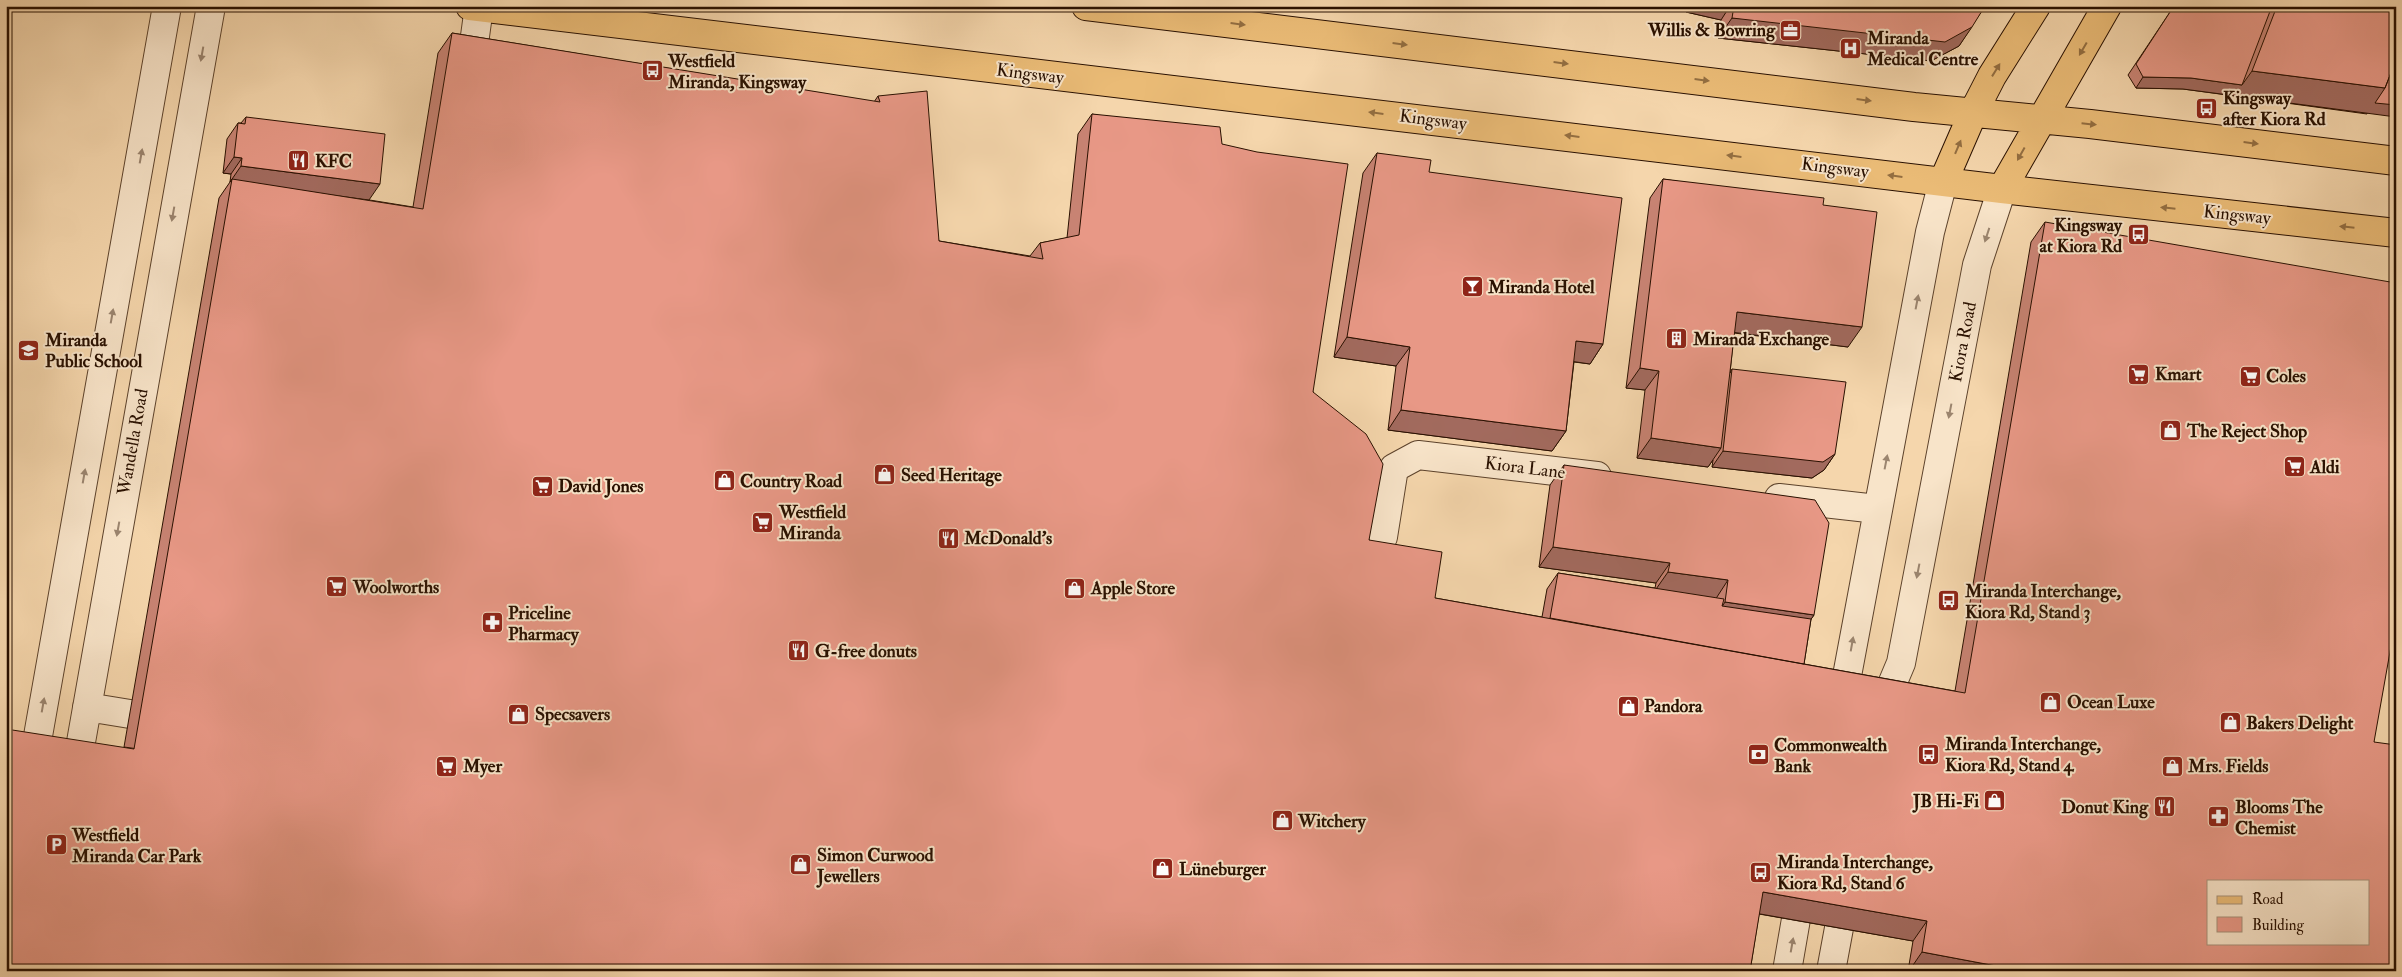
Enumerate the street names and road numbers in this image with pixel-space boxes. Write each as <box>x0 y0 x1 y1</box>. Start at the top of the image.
street label: Kingsway <box>995 58 1066 90</box>
street label: Kingsway <box>1398 104 1469 136</box>
street label: Kingsway <box>1800 152 1871 184</box>
street label: Kingsway <box>2202 200 2273 230</box>
street label: Kiora Road <box>1944 300 1982 384</box>
street label: Wandella Road <box>112 387 154 498</box>
street label: Kiora Lane <box>1483 452 1567 484</box>

